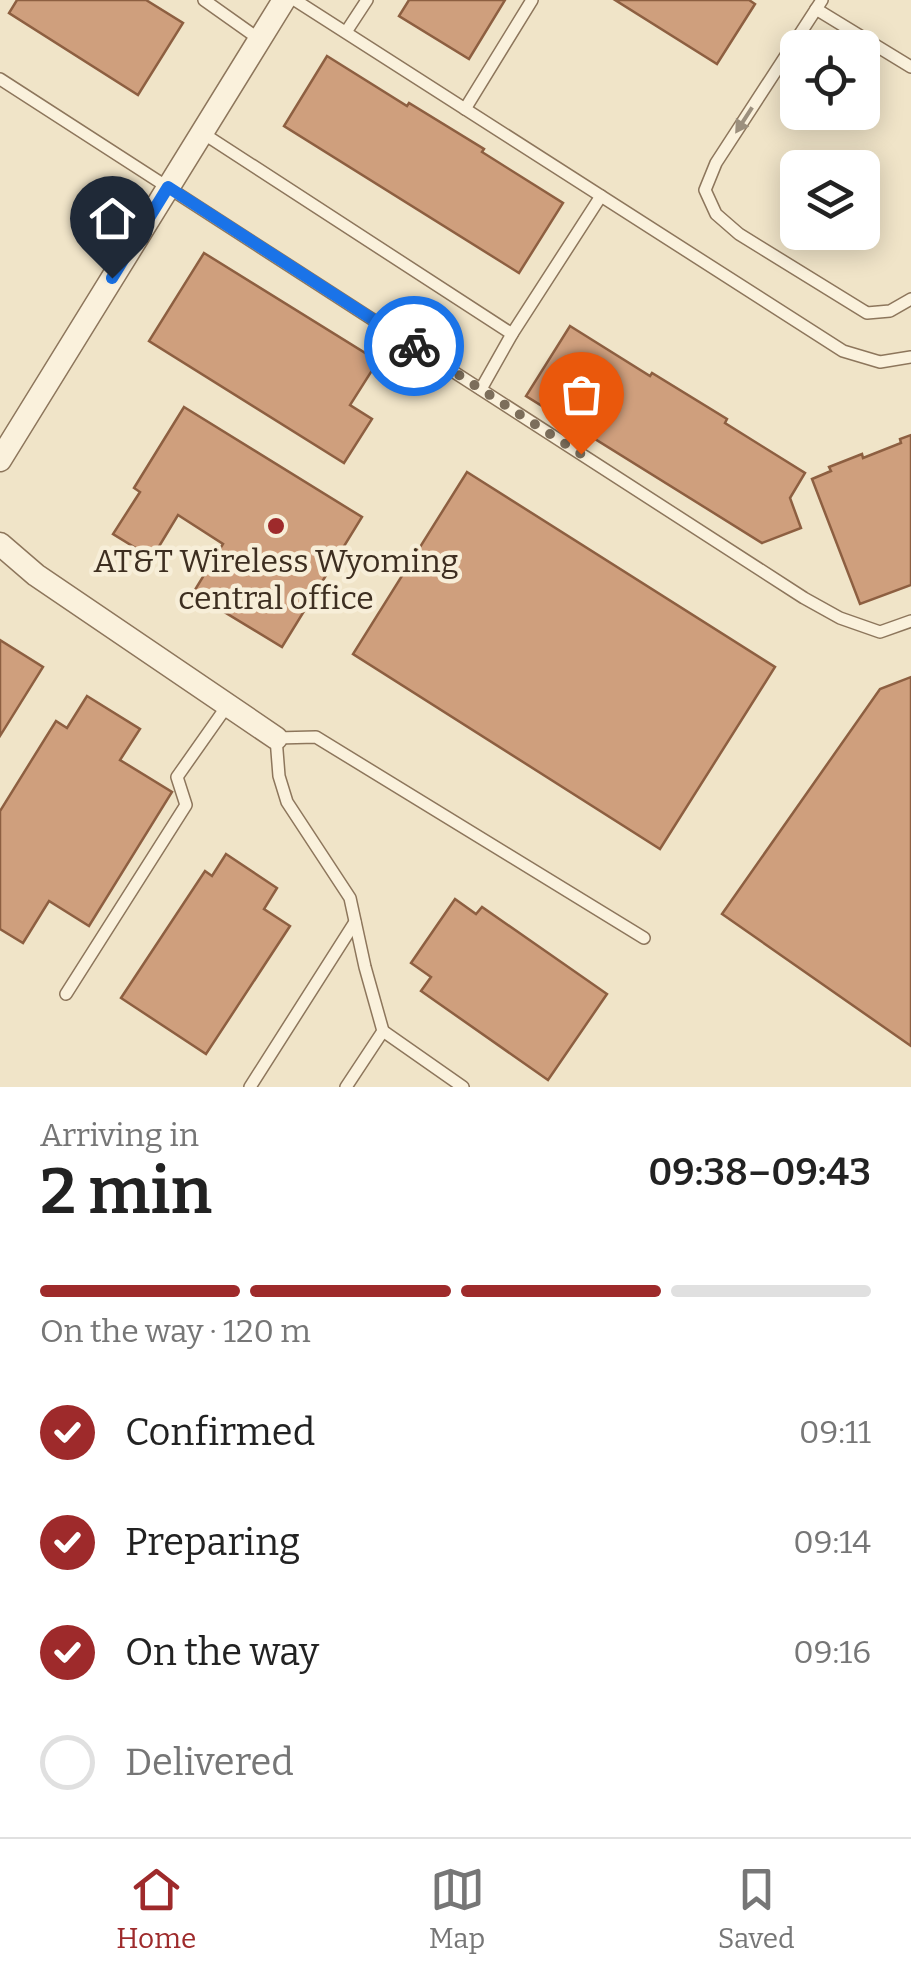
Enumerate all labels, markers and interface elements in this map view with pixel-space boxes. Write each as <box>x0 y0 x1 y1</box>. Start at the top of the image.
map controls <box>780 30 880 250</box>
button: locate <box>780 30 880 130</box>
one-way arrow <box>735 106 753 134</box>
button: layers <box>780 150 880 250</box>
pin <box>70 176 155 279</box>
icon: home <box>85 191 140 246</box>
courier <box>364 296 464 396</box>
icon: bike <box>387 319 442 374</box>
pin <box>539 352 624 455</box>
icon: bag <box>554 367 609 422</box>
marker: AT&T Wireless Wyoming central office <box>265 515 287 537</box>
place label: AT&T Wireless Wyoming central office <box>93 542 459 617</box>
text: Arriving in <box>40 1116 199 1154</box>
text: 09:38–09:43 <box>648 1149 871 1195</box>
text: 2 min <box>40 1152 212 1230</box>
text: On the way · 120 m <box>40 1312 311 1350</box>
icon: check <box>40 1405 95 1460</box>
text: Confirmed <box>125 1409 315 1455</box>
text: 09:11 <box>799 1413 871 1451</box>
icon: check <box>40 1515 95 1570</box>
text: Preparing <box>125 1519 300 1565</box>
text: 09:14 <box>793 1523 871 1561</box>
icon: check <box>40 1625 95 1680</box>
text: On the way <box>125 1629 319 1675</box>
text: 09:16 <box>793 1633 871 1671</box>
text: Delivered <box>125 1739 294 1785</box>
tab: Home <box>116 1862 196 1955</box>
tab: Map <box>429 1862 485 1955</box>
tab: Saved <box>718 1862 795 1955</box>

